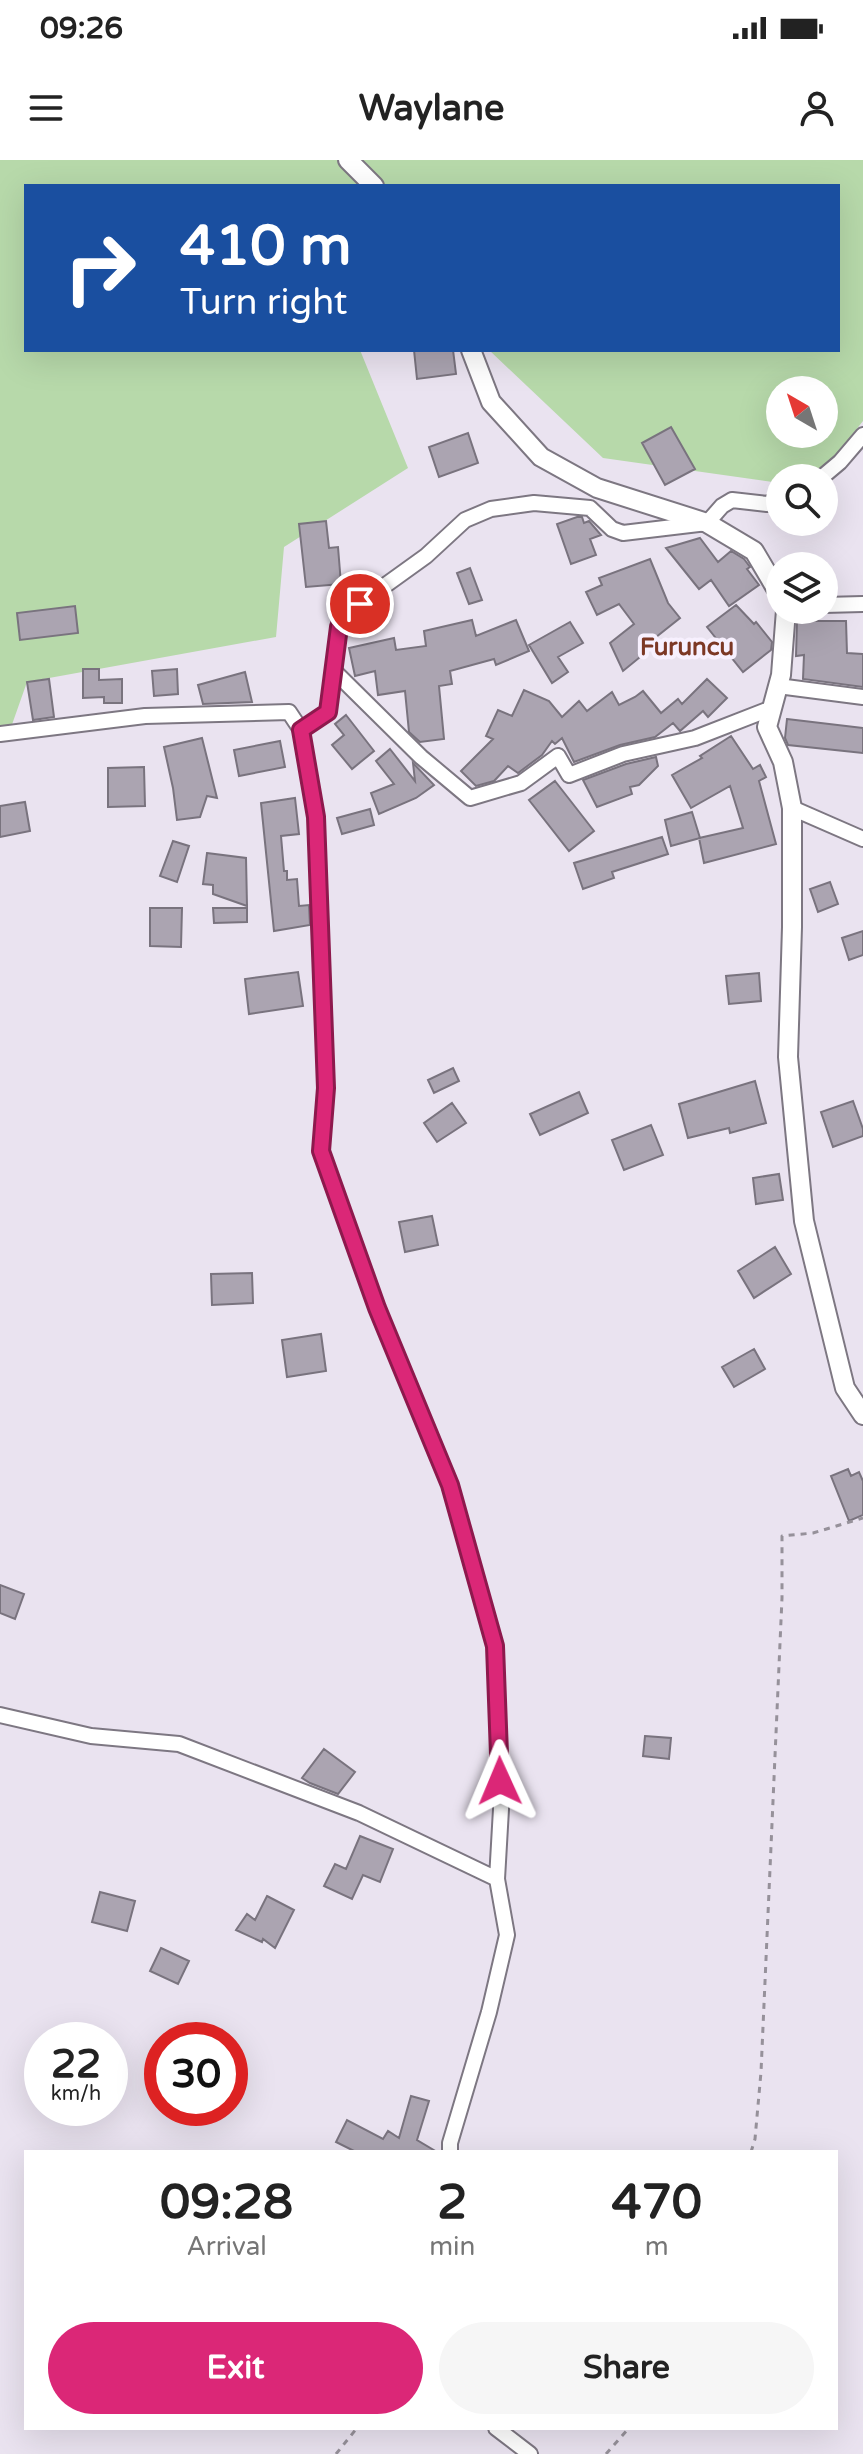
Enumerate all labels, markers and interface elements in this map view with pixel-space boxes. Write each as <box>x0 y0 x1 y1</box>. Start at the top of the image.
text: 09:26 <box>40 10 123 47</box>
icon: menu <box>24 86 68 130</box>
icon: person <box>795 86 839 130</box>
text: Waylane <box>359 87 504 130</box>
text: 410 m <box>180 213 351 280</box>
icon: right <box>48 216 152 320</box>
text: Turn right <box>180 281 347 324</box>
north arrow <box>766 376 838 448</box>
map controls <box>766 376 838 624</box>
button: search <box>766 464 838 536</box>
button: layers <box>766 552 838 624</box>
pin <box>326 570 394 638</box>
icon: arrive <box>338 582 382 626</box>
district label: Furuncu <box>640 633 734 662</box>
position arrow <box>458 1739 542 1823</box>
speed limit sign: 30 <box>144 2022 248 2126</box>
text: 22 <box>51 2040 101 2088</box>
text: km/h <box>51 2082 101 2106</box>
text: 09:28 <box>160 2174 293 2232</box>
text: 2 <box>437 2174 467 2232</box>
text: 470 <box>611 2174 702 2232</box>
text: Arrival <box>186 2231 267 2262</box>
text: min <box>429 2231 475 2262</box>
text: m <box>645 2231 669 2262</box>
button: Exit <box>48 2322 423 2414</box>
button: Share <box>439 2322 814 2414</box>

